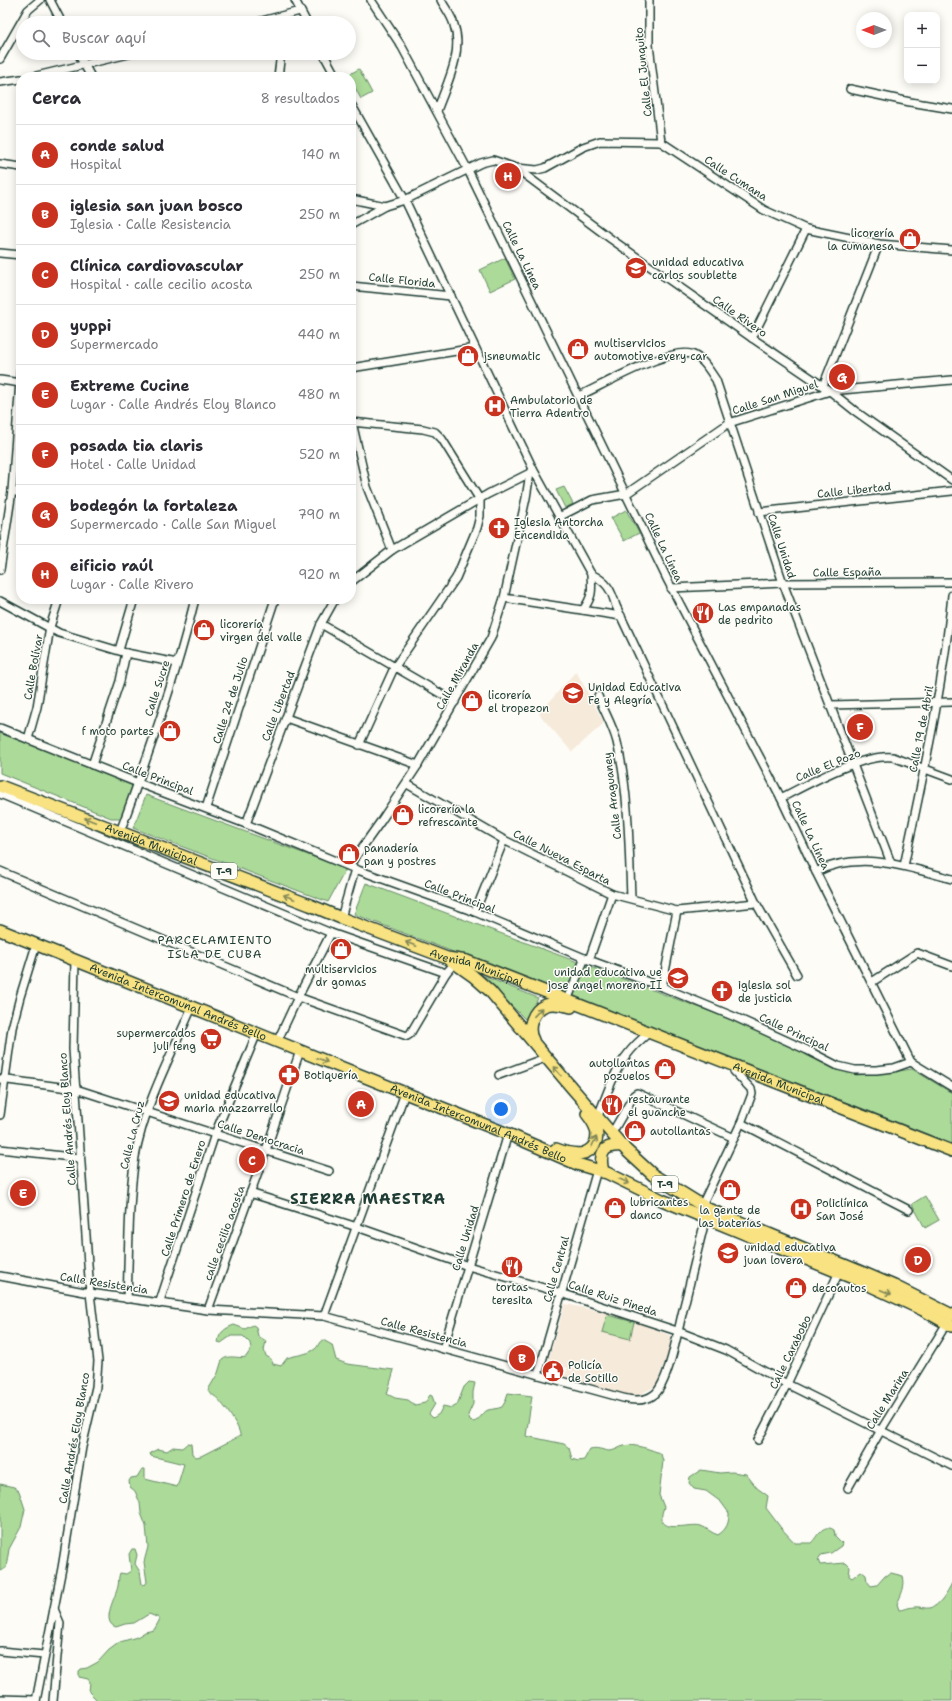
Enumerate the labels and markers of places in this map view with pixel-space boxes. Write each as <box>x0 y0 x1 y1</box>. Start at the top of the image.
pin: H <box>495 161 521 191</box>
place label: licorería la cumanesa <box>827 226 894 254</box>
shop icon: licorería la cumanesa <box>897 226 923 252</box>
school or university icon: unidad educativa carlos soublette <box>623 255 649 281</box>
place label: unidad educativa carlos soublette <box>652 255 744 283</box>
shop icon: multiservicios automotive every car <box>565 336 591 362</box>
place label: multiservicios automotive every car <box>594 336 707 364</box>
shop icon: jsneumatic <box>455 343 481 369</box>
place label: jsneumatic <box>483 349 541 364</box>
pin: G <box>829 362 855 392</box>
hospital icon: Ambulatorio de Tierra Adentro <box>482 393 508 419</box>
place label: Ambulatorio de Tierra Adentro <box>510 393 593 421</box>
church icon: Iglesia Antorcha Encendida <box>486 515 512 541</box>
place label: Iglesia Antorcha Encendida <box>514 515 604 543</box>
restaurant icon: Las empanadas de pedrito <box>690 600 716 626</box>
place label: Las empanadas de pedrito <box>718 600 801 628</box>
shop icon: licorería virgen del valle <box>191 617 217 643</box>
place label: licorería virgen del valle <box>220 617 302 645</box>
school or university icon: Unidad Educativa Fe y Alegría <box>560 680 586 706</box>
place label: Unidad Educativa Fe y Alegría <box>588 680 681 708</box>
shop icon: licorería el tropezon <box>459 688 485 714</box>
place label: licorería el tropezon <box>488 688 549 716</box>
pin: F <box>847 712 873 742</box>
shop icon: f moto partes <box>157 718 183 744</box>
place label: f moto partes <box>82 724 154 739</box>
shop icon: licorería la refrescante <box>390 802 416 828</box>
place label: licorería la refrescante <box>418 802 478 830</box>
shop icon: panadería pan y postres <box>336 841 362 867</box>
place label: panadería pan y postres <box>364 841 436 869</box>
shop icon: multiservicios dr gomas <box>328 936 354 962</box>
place label: multiservicios dr gomas <box>305 962 377 990</box>
place label: unidad educativa ue jose angel moreno II <box>547 965 662 993</box>
school or university icon: unidad educativa ue jose angel moreno II <box>665 965 691 991</box>
church icon: iglesia sol de justicia <box>709 978 735 1004</box>
place label: iglesia sol de justicia <box>738 978 792 1006</box>
place label: supermercados juli feng <box>116 1026 196 1054</box>
supermarket icon: supermercados juli feng <box>198 1026 224 1052</box>
place label: autollantas pozuelos <box>589 1056 650 1084</box>
shop icon: autollantas pozuelos <box>652 1056 678 1082</box>
pharmacy icon: Botiquería <box>276 1062 302 1088</box>
place label: Botiquería <box>304 1068 358 1083</box>
school or university icon: unidad educativa maria mazzarrello <box>156 1088 182 1114</box>
place label: unidad educativa maria mazzarrello <box>184 1088 283 1116</box>
pin: A <box>348 1089 374 1119</box>
restaurant icon: restaurante el guanche <box>599 1092 625 1118</box>
place label: restaurante el guanche <box>628 1092 690 1120</box>
shop icon: autollantas <box>622 1118 648 1144</box>
place label: autollantas <box>650 1124 711 1139</box>
pin: C <box>239 1145 265 1175</box>
shop icon: la gente de las baterías <box>717 1177 743 1203</box>
pin: E <box>10 1178 36 1208</box>
shop icon: lubricantes danco <box>602 1195 628 1221</box>
place label: lubricantes danco <box>630 1195 688 1223</box>
hospital icon: Policlínica San José <box>788 1196 814 1222</box>
place label: Policlínica San José <box>816 1196 868 1224</box>
place label: la gente de las baterías <box>699 1203 761 1231</box>
school or university icon: unidad educativa juan lovera <box>715 1240 741 1266</box>
place label: unidad educativa juan lovera <box>743 1240 836 1268</box>
pin: D <box>905 1245 931 1275</box>
restaurant icon: tortas teresita <box>499 1254 525 1280</box>
shop icon: decoautos <box>783 1275 809 1301</box>
place label: tortas teresita <box>492 1280 532 1308</box>
place label: decoautos <box>812 1281 866 1296</box>
pin: B <box>509 1343 535 1373</box>
public building icon: Policía de Sotillo <box>540 1358 566 1384</box>
place label: Policía de Sotillo <box>568 1358 618 1386</box>

